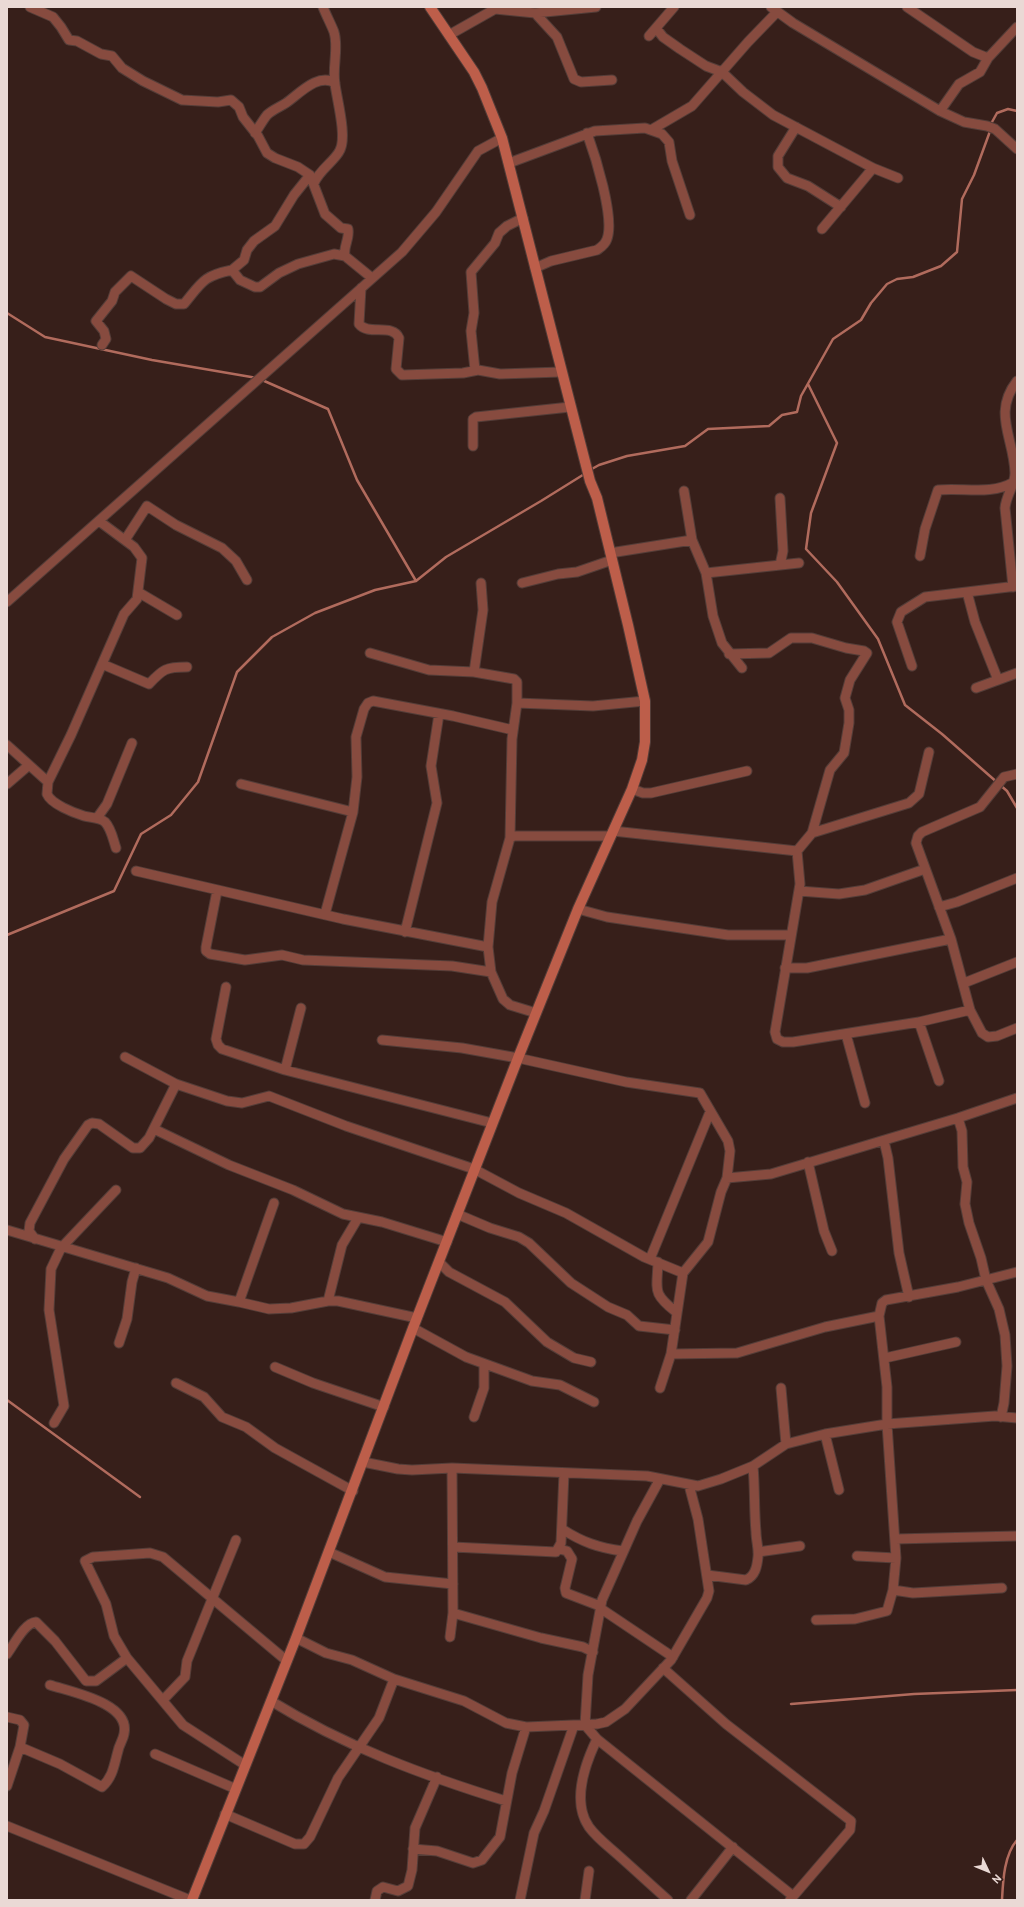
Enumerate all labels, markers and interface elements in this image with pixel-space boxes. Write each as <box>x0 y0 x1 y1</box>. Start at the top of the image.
north arrow <box>968 1851 1008 1891</box>
text: N <box>989 1872 1005 1887</box>

